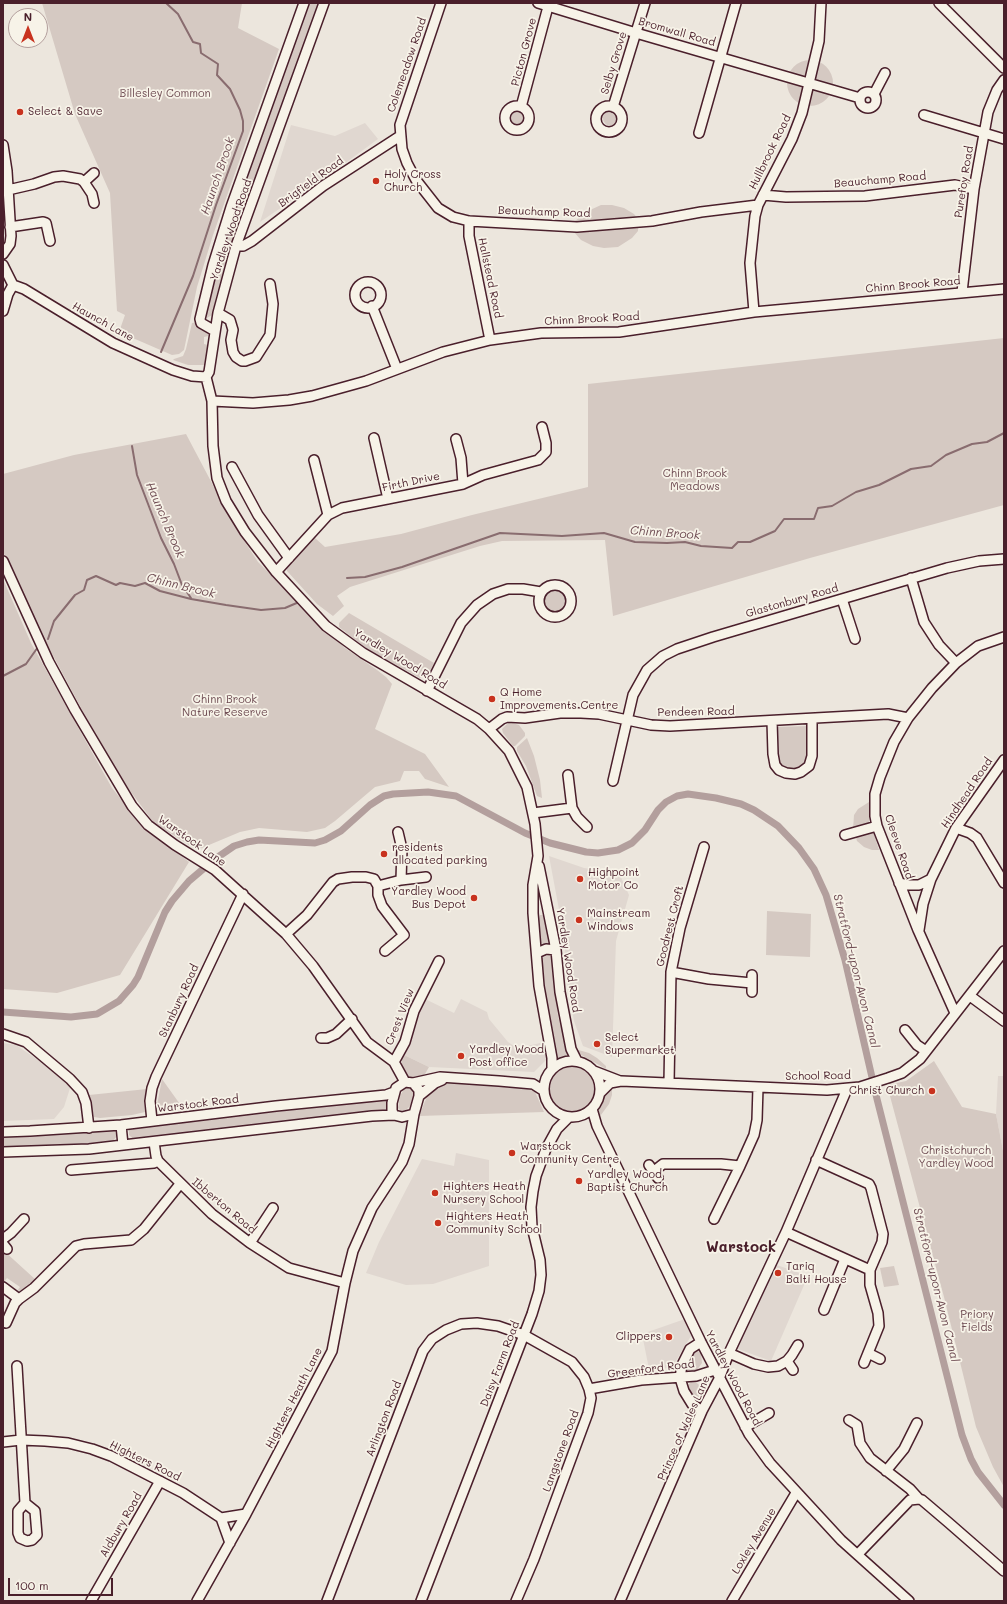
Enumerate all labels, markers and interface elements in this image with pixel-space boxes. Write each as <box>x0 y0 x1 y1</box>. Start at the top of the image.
north arrow <box>8 8 48 48</box>
text: N <box>24 9 32 24</box>
street label: Bromwall Road <box>637 15 717 49</box>
street label: Colemeadow Road <box>385 16 429 114</box>
street label: Picton Grove <box>509 16 539 88</box>
street label: Selby Grove <box>598 30 630 96</box>
park label: Billesley Common <box>119 87 211 101</box>
place label: Select & Save <box>28 105 103 119</box>
marker: Select & Save <box>15 107 25 117</box>
street label: Hullbrook Road <box>746 112 794 192</box>
water label: Haunch Brook <box>198 135 238 217</box>
street label: Purefoy Road <box>952 145 976 219</box>
street label: Brigfield Road <box>276 154 346 210</box>
place label: Holy Cross Church <box>384 168 441 194</box>
street label: Beauchamp Road <box>833 169 927 191</box>
marker: Holy Cross Church <box>371 176 381 186</box>
street label: Yardley Wood Road <box>208 178 254 282</box>
street label: Beauchamp Road <box>498 204 590 220</box>
street label: Hallstead Road <box>475 237 505 319</box>
street label: Chinn Brook Road <box>865 274 961 296</box>
street label: Haunch Lane <box>70 300 136 344</box>
street label: Chinn Brook Road <box>544 310 640 328</box>
park label: Chinn Brook Meadows <box>663 467 727 493</box>
street label: Firth Drive <box>381 469 441 495</box>
water label: Haunch Brook <box>143 480 187 560</box>
water label: Chinn Brook <box>629 523 701 543</box>
water label: Chinn Brook <box>145 571 217 601</box>
street label: Glastonbury Road <box>744 581 840 621</box>
street label: Yardley Wood Road <box>351 626 449 692</box>
place label: Q Home Improvements Centre <box>500 686 618 712</box>
park label: Chinn Brook Nature Reserve <box>182 693 268 719</box>
marker: Q Home Improvements Centre <box>487 694 497 704</box>
street label: Pendeen Road <box>657 705 735 719</box>
street label: Hindhead Road <box>939 755 995 831</box>
street label: Warstock Lane <box>155 813 229 869</box>
street label: Cleeve Road <box>882 813 916 881</box>
place label: residents allocated parking <box>392 841 487 867</box>
marker: residents allocated parking <box>379 849 389 859</box>
place label: Highpoint Motor Co <box>588 866 639 892</box>
marker: Highpoint Motor Co <box>575 874 585 884</box>
street label: Goodrest Croft <box>654 884 686 968</box>
place label: Yardley Wood Bus Depot <box>391 885 466 911</box>
water label: Stratford-upon-Avon Canal <box>830 892 882 1050</box>
marker: Yardley Wood Bus Depot <box>469 893 479 903</box>
street label: Yardley Wood Road <box>553 907 583 1013</box>
place label: Mainstream Windows <box>587 907 650 933</box>
marker: Mainstream Windows <box>574 915 584 925</box>
street label: Stanbury Road <box>156 962 202 1040</box>
street label: Crest View <box>383 987 417 1047</box>
place label: Select Supermarket <box>605 1031 675 1057</box>
marker: Select Supermarket <box>592 1039 602 1049</box>
place label: Yardley Wood Post office <box>469 1043 544 1069</box>
marker: Yardley Wood Post office <box>456 1051 466 1061</box>
street label: School Road <box>785 1069 851 1083</box>
place label: Christ Church <box>849 1084 924 1098</box>
marker: Christ Church <box>927 1086 937 1096</box>
street label: Warstock Road <box>157 1092 239 1116</box>
place label: Warstock Community Centre <box>520 1140 619 1166</box>
park label: Christchurch Yardley Wood <box>918 1144 994 1170</box>
marker: Warstock Community Centre <box>507 1148 517 1158</box>
place label: Yardley Wood Baptist Church <box>587 1168 668 1194</box>
street label: Ibberton Road <box>189 1175 259 1237</box>
marker: Yardley Wood Baptist Church <box>574 1176 584 1186</box>
place label: Highters Heath Nursery School <box>443 1180 525 1206</box>
marker: Highters Heath Nursery School <box>430 1188 440 1198</box>
water label: Stratford-upon-Avon Canal <box>910 1206 962 1364</box>
place label: Highters Heath Community School <box>446 1210 542 1236</box>
marker: Highters Heath Community School <box>433 1218 443 1228</box>
district label: Warstock <box>706 1238 776 1256</box>
place label: Tariq Balti House <box>786 1260 847 1286</box>
marker: Tariq Balti House <box>773 1268 783 1278</box>
park label: Priory Fields <box>960 1308 994 1334</box>
street label: Daisy Farm Road <box>478 1319 522 1409</box>
street label: Yardley Wood Road <box>702 1328 764 1428</box>
place label: Clippers <box>616 1330 661 1344</box>
marker: Clippers <box>664 1332 674 1342</box>
street label: Highters Heath Lane <box>263 1345 325 1451</box>
street label: Greenford Road <box>607 1357 695 1381</box>
street label: Prince of Wales Lane <box>655 1374 713 1482</box>
street label: Arlington Road <box>363 1379 405 1459</box>
street label: Langstone Road <box>540 1409 582 1493</box>
street label: Highters Road <box>107 1438 183 1484</box>
street label: Aldbury Road <box>97 1490 145 1560</box>
street label: Loxley Avenue <box>729 1506 779 1576</box>
scale bar <box>10 1570 115 1596</box>
text: 100 m <box>15 1577 49 1593</box>

